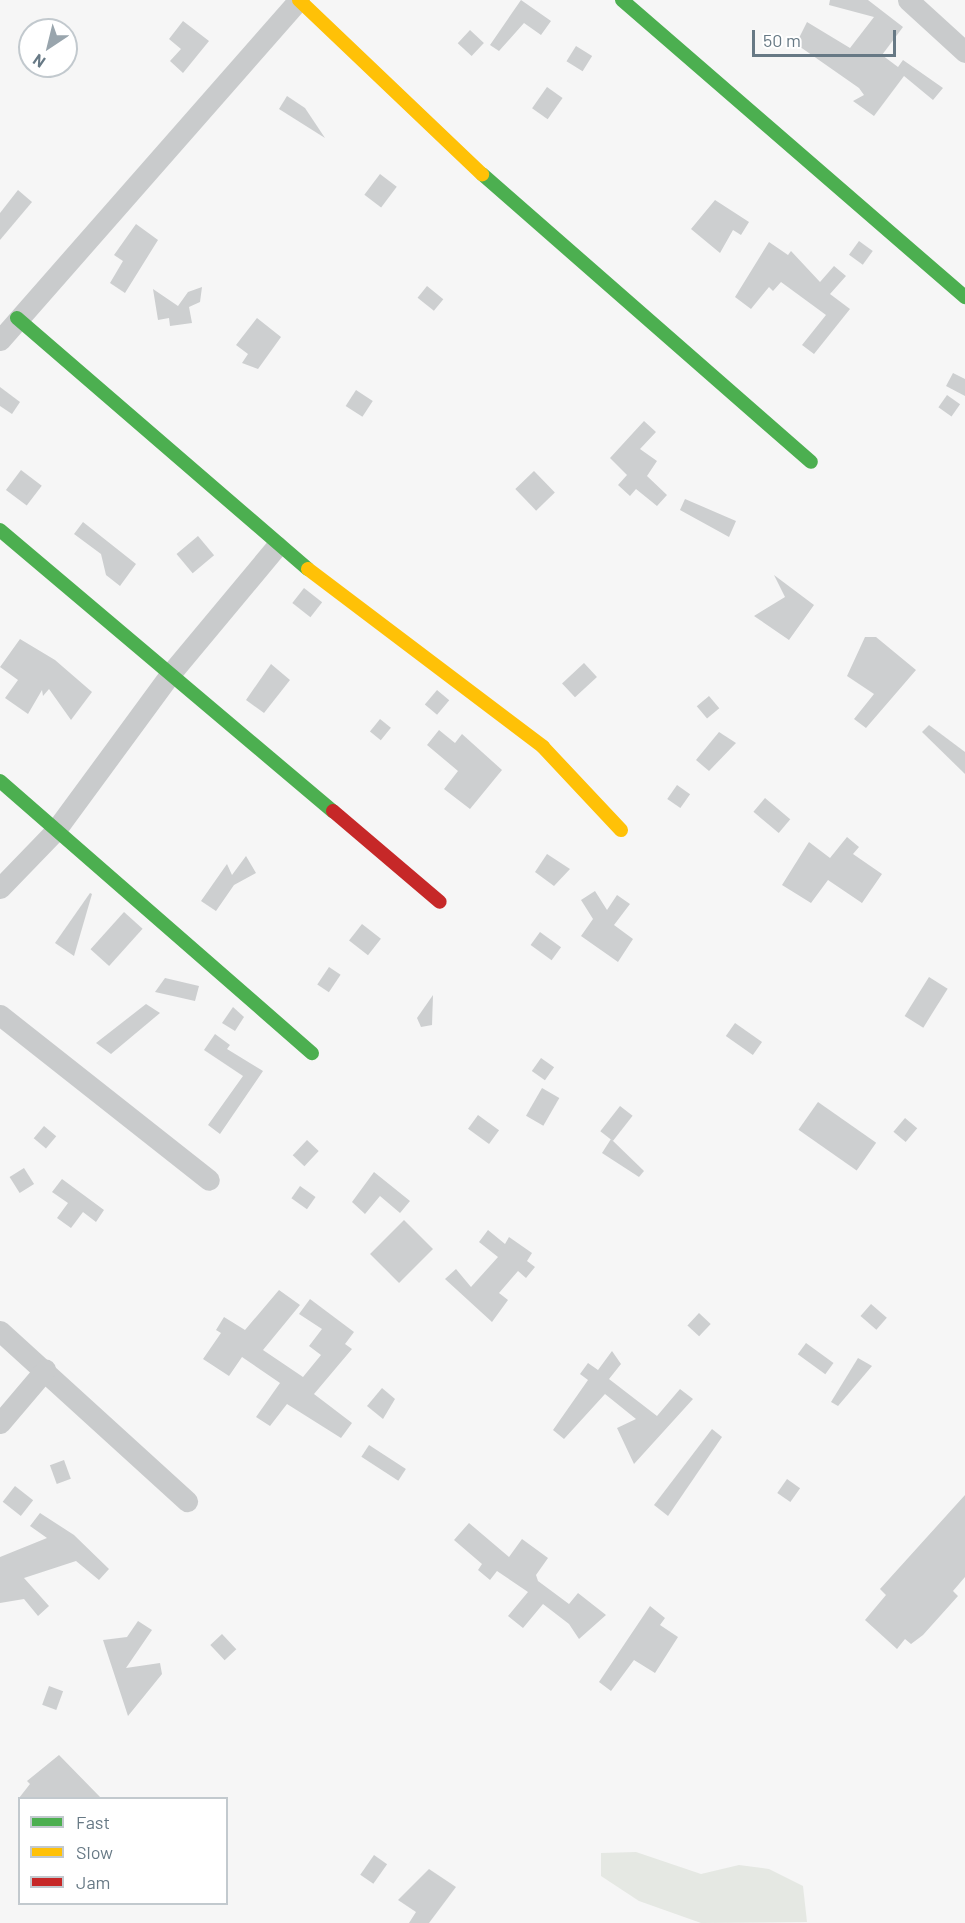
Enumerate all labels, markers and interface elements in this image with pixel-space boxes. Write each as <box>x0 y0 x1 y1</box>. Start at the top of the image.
north arrow <box>18 18 78 78</box>
scale bar <box>755 18 899 56</box>
text: 50 m <box>763 29 801 51</box>
text: N <box>29 51 48 72</box>
legend <box>18 1797 228 1905</box>
text: Fast <box>76 1811 110 1833</box>
text: Slow <box>76 1841 113 1863</box>
text: Jam <box>76 1871 110 1893</box>

